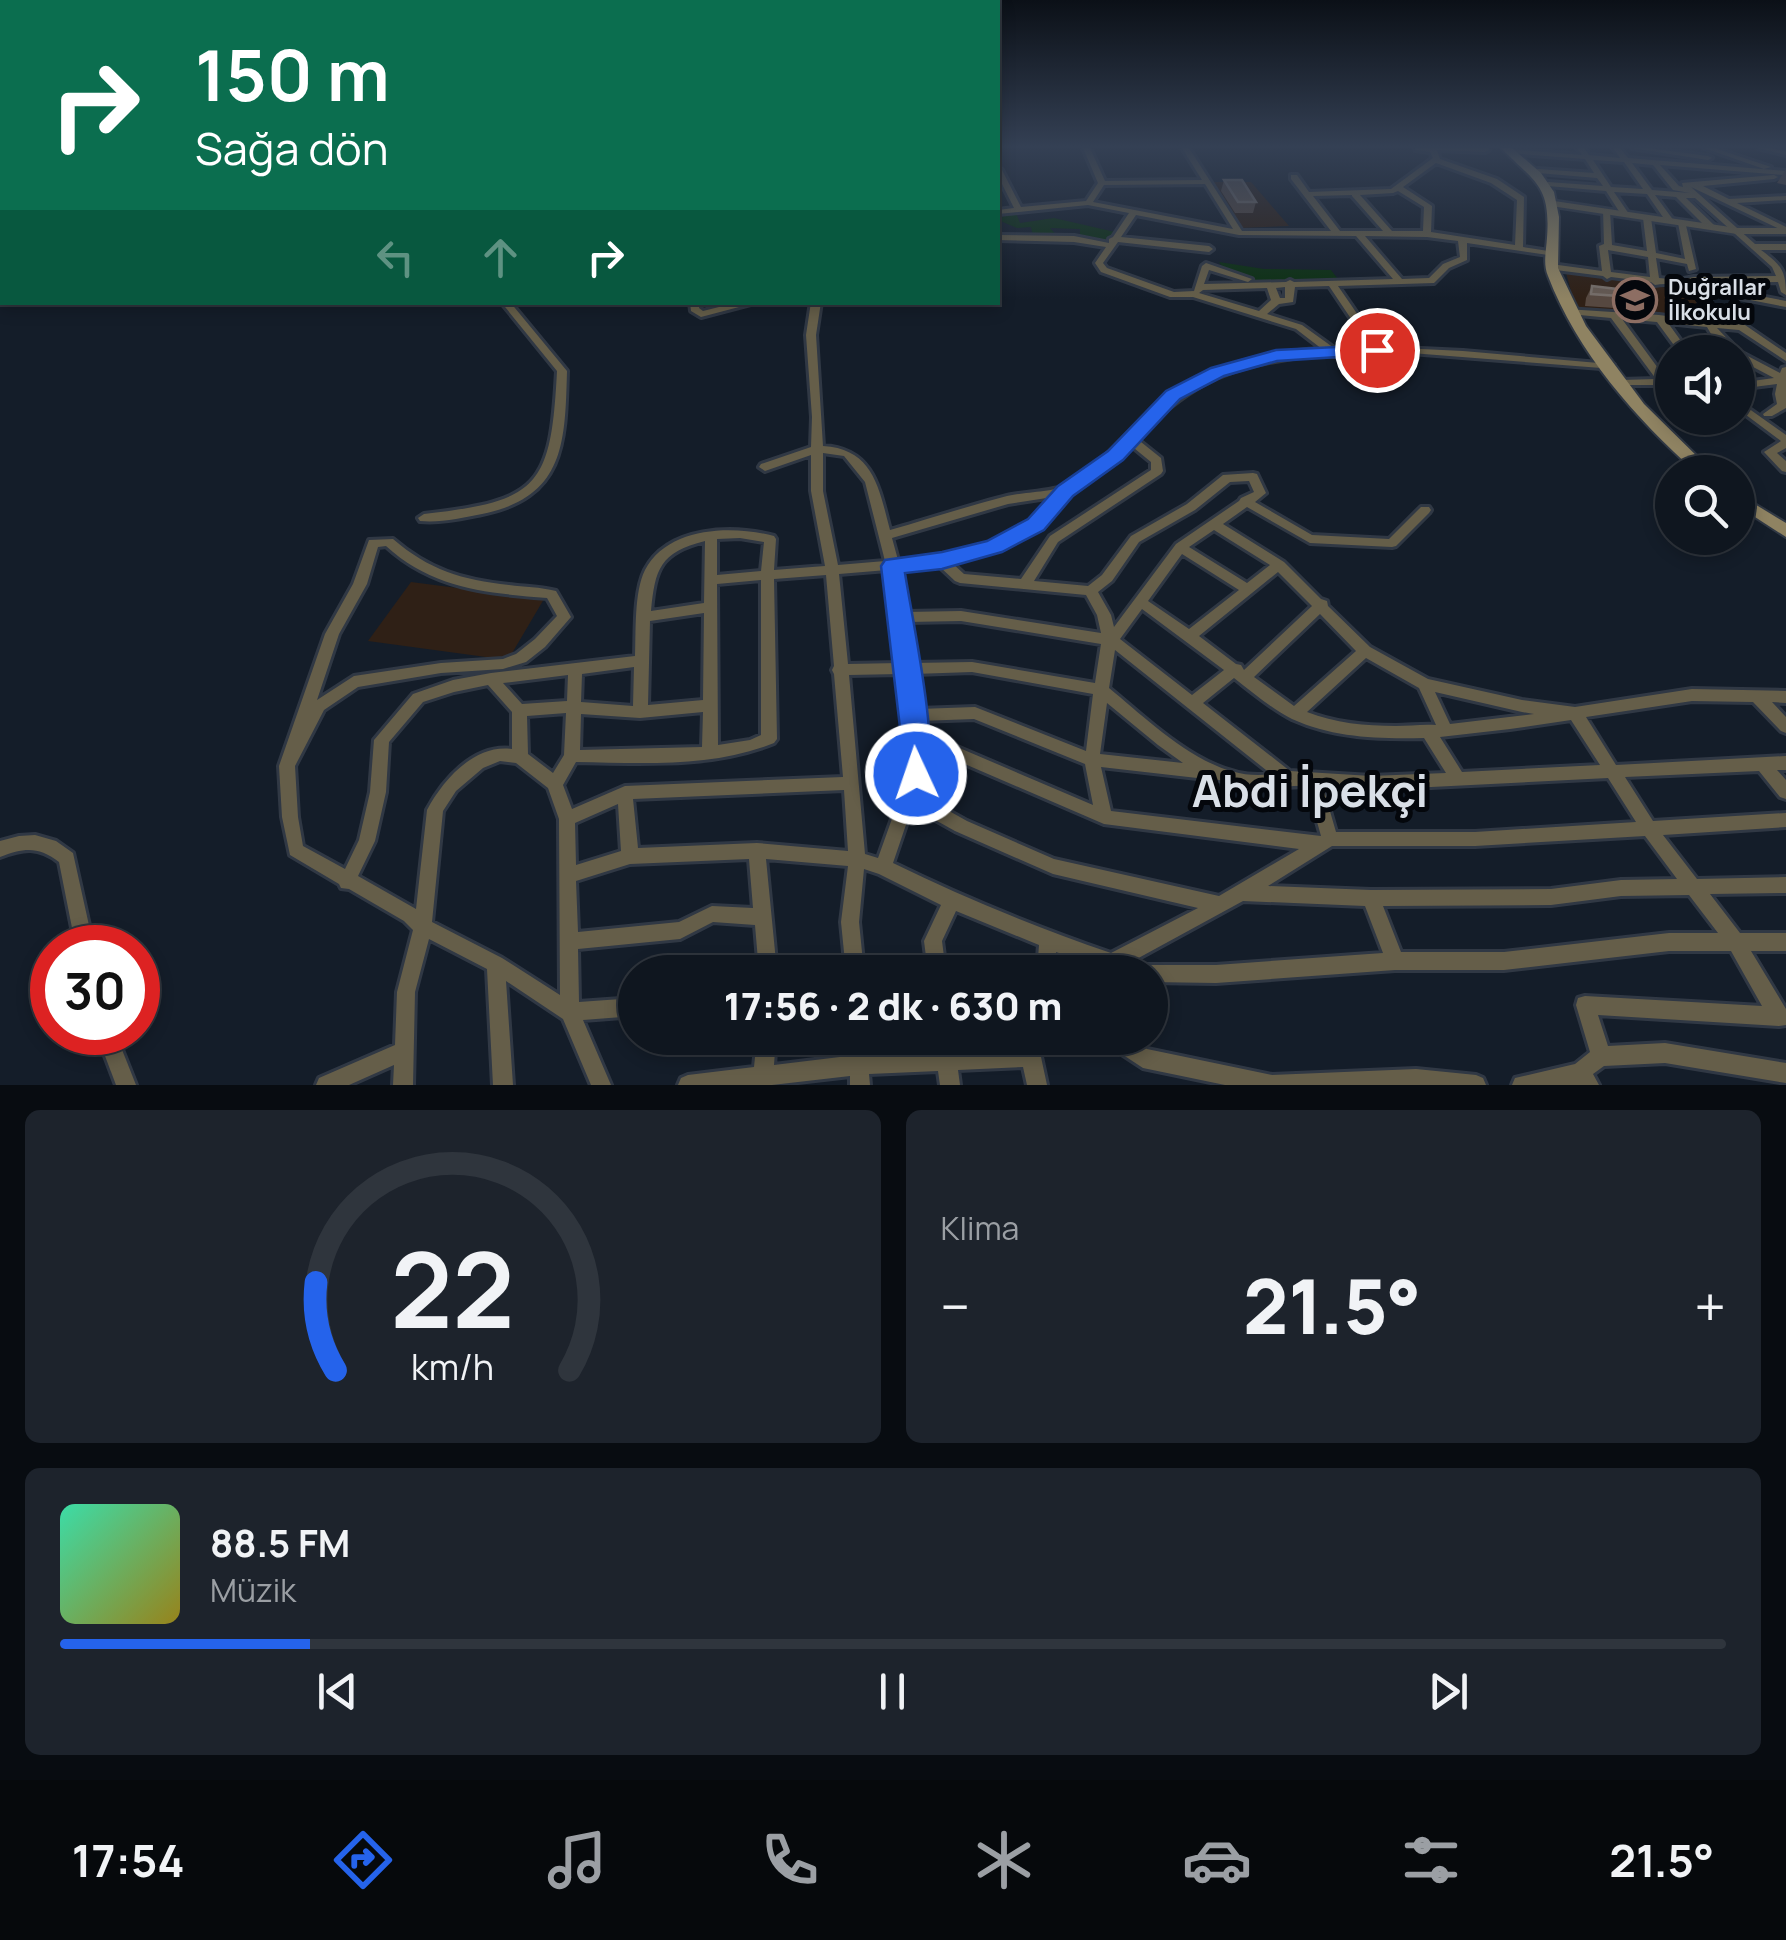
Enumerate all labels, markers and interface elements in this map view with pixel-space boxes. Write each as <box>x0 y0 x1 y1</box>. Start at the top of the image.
text: 150 m <box>195 26 390 122</box>
icon: right <box>30 40 160 170</box>
text: Sağa dön <box>195 117 388 179</box>
icon: left <box>368 230 423 285</box>
icon: ahead <box>473 230 528 285</box>
icon: right <box>578 230 633 285</box>
place label: Duğrallar İlkokulu <box>1668 272 1766 327</box>
school or university icon: Duğrallar İlkokulu <box>1612 277 1658 323</box>
pin <box>1335 308 1420 393</box>
icon: arrive <box>1350 323 1405 378</box>
map controls <box>1655 335 1755 555</box>
button: sound <box>1655 335 1755 435</box>
button: search <box>1655 455 1755 555</box>
position arrow <box>864 722 968 826</box>
district label: Abdi İpekçi <box>1192 759 1428 821</box>
speed limit sign: 30 <box>30 925 160 1055</box>
text: 17:56 · 2 dk · 630 m <box>724 979 1062 1031</box>
text: Klima <box>941 1206 1019 1250</box>
text: 22 <box>391 1217 515 1359</box>
text: 21.5° <box>1243 1254 1421 1357</box>
text: − <box>941 1268 970 1344</box>
text: + <box>1694 1268 1726 1344</box>
text: km/h <box>411 1342 494 1391</box>
text: 88.5 FM <box>210 1516 350 1568</box>
text: Müzik <box>210 1568 296 1612</box>
icon: previous <box>310 1664 365 1719</box>
icon: pause <box>865 1664 920 1719</box>
icon: next <box>1421 1664 1476 1719</box>
icon: directions <box>328 1825 398 1895</box>
icon: music <box>542 1825 612 1895</box>
icon: phone <box>755 1825 825 1895</box>
icon: climate <box>969 1825 1039 1895</box>
icon: car <box>1182 1825 1252 1895</box>
icon: filters <box>1396 1825 1466 1895</box>
text: 17:54 <box>72 1829 185 1891</box>
text: 21.5° <box>1609 1829 1714 1891</box>

